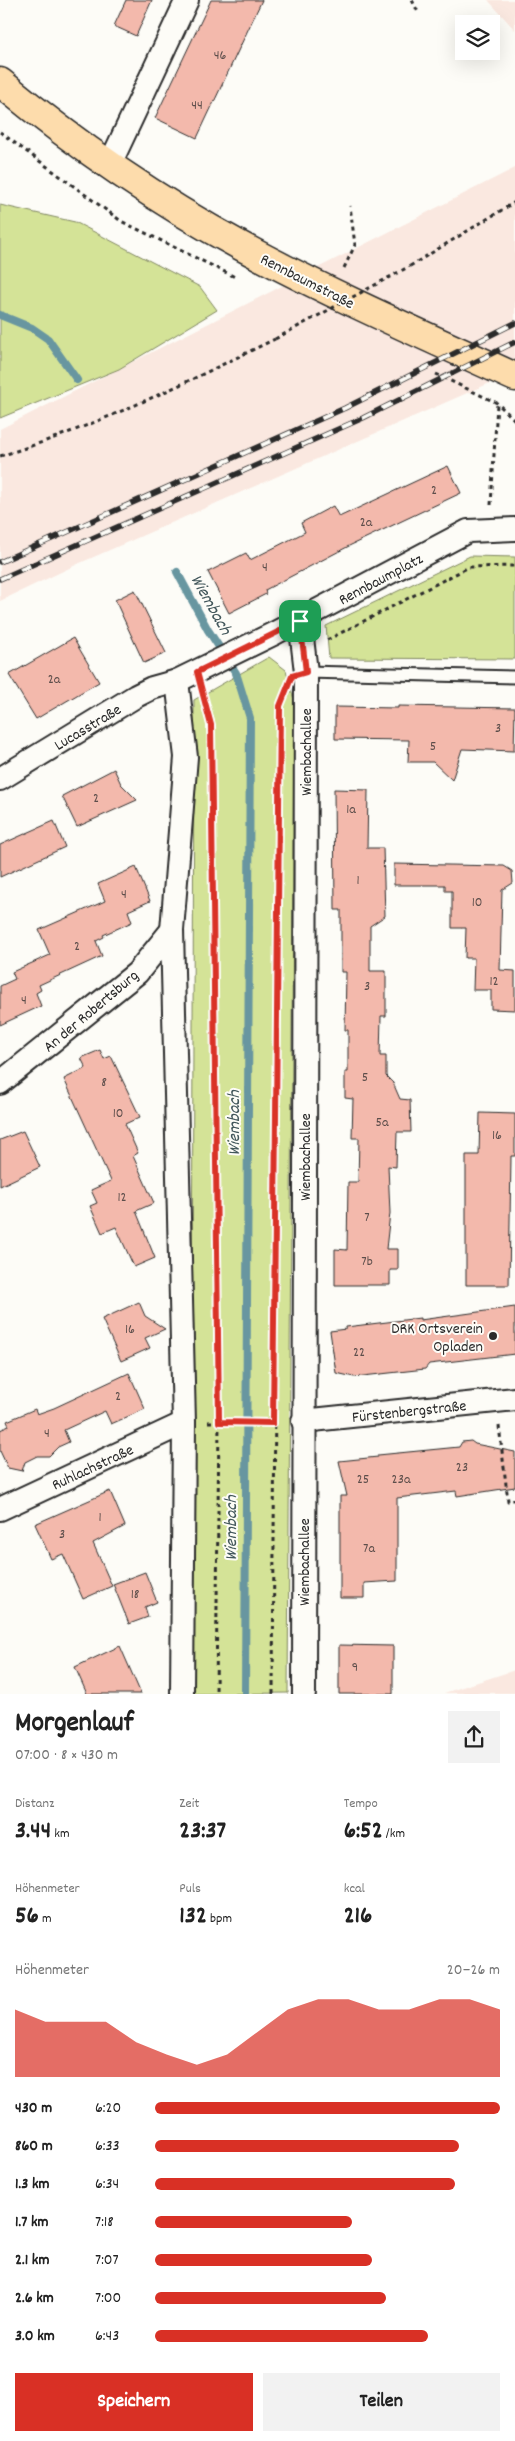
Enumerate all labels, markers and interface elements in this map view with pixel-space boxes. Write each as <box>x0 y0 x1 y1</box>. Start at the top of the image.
map controls <box>455 15 500 60</box>
button: layers <box>455 15 500 60</box>
house number: 46 <box>214 46 226 66</box>
house number: 44 <box>191 96 203 116</box>
street label: Rennbaumstraße <box>256 249 358 316</box>
house number: 2 <box>431 481 437 501</box>
house number: 2a <box>360 513 373 533</box>
street label: Rennbaumplatz <box>335 548 427 612</box>
house number: 4 <box>262 558 268 578</box>
water label: Wiembach <box>183 570 237 641</box>
pin <box>279 600 321 642</box>
icon: arrive <box>286 607 314 635</box>
house number: 2a <box>48 670 61 690</box>
street label: Lucasstraße <box>50 699 126 757</box>
street label: Wiembachallee <box>296 708 319 796</box>
house number: 3 <box>495 719 501 739</box>
house number: 5 <box>430 737 436 757</box>
house number: 2 <box>93 789 99 809</box>
house number: 1a <box>346 800 356 820</box>
house number: 1 <box>356 871 360 891</box>
house number: 4 <box>121 885 127 905</box>
house number: 10 <box>472 893 482 913</box>
house number: 2 <box>74 937 80 957</box>
street label: An der Robertsburg <box>39 965 144 1059</box>
house number: 12 <box>489 972 499 992</box>
house number: 3 <box>364 977 370 997</box>
house number: 4 <box>21 991 27 1011</box>
house number: 5 <box>362 1068 368 1088</box>
house number: 8 <box>101 1073 107 1093</box>
water label: Wiembach <box>223 1089 248 1156</box>
house number: 10 <box>113 1104 123 1124</box>
street label: Wiembachallee <box>295 1113 318 1201</box>
house number: 5a <box>375 1113 389 1133</box>
house number: 16 <box>492 1126 502 1146</box>
house number: 12 <box>117 1188 127 1208</box>
house number: 7 <box>364 1208 370 1228</box>
house number: 7b <box>361 1252 373 1272</box>
place label: DRK Ortsverein Opladen <box>391 1318 483 1359</box>
house number: 16 <box>125 1320 135 1340</box>
marker: DRK Ortsverein Opladen <box>487 1330 499 1342</box>
house number: 22 <box>353 1343 365 1363</box>
house number: 2 <box>115 1387 121 1407</box>
street label: Fürstenbergstraße <box>351 1395 467 1430</box>
house number: 4 <box>44 1424 50 1444</box>
street label: Ruhlachstraße <box>48 1439 138 1497</box>
house number: 23 <box>456 1458 468 1478</box>
house number: 25 <box>357 1470 369 1490</box>
house number: 23a <box>392 1470 411 1490</box>
water label: Wiembach <box>220 1494 245 1561</box>
house number: 1 <box>98 1508 102 1528</box>
street label: Wiembachallee <box>294 1518 317 1606</box>
house number: 3 <box>59 1525 65 1545</box>
house number: 7a <box>363 1539 375 1559</box>
house number: 18 <box>131 1585 140 1605</box>
house number: 9 <box>352 1658 358 1678</box>
text: Morgenlauf <box>15 1705 134 1745</box>
button: share <box>448 1711 500 1763</box>
text: 07:00 · 8 × 430 m <box>15 1744 118 1767</box>
text: Distanz <box>15 1794 54 1814</box>
text: Zeit <box>179 1794 199 1814</box>
text: Tempo <box>344 1794 378 1814</box>
text: 3.44 <box>15 1814 51 1850</box>
text: 23:37 <box>179 1814 226 1850</box>
text: 6:52 <box>344 1814 383 1850</box>
text: km <box>51 1824 70 1844</box>
text: /km <box>383 1824 405 1844</box>
text: Höhenmeter <box>15 1879 80 1899</box>
text: Puls <box>179 1879 201 1899</box>
text: kcal <box>344 1879 365 1899</box>
text: 56 <box>15 1899 39 1935</box>
text: 132 <box>179 1899 207 1935</box>
text: 216 <box>344 1899 372 1935</box>
text: m <box>39 1909 52 1929</box>
text: bpm <box>207 1909 232 1929</box>
text: Höhenmeter <box>15 1959 89 1982</box>
text: 20–26 m <box>447 1959 500 1982</box>
text: 430 m <box>15 2097 52 2120</box>
text: 6:20 <box>95 2097 121 2120</box>
text: 860 m <box>15 2135 53 2158</box>
text: 6:33 <box>95 2135 120 2158</box>
text: 1.3 km <box>15 2173 49 2196</box>
text: 6:34 <box>95 2173 119 2196</box>
text: 1.7 km <box>15 2211 49 2234</box>
text: 7:18 <box>95 2211 114 2234</box>
text: 2.1 km <box>15 2249 49 2272</box>
text: 7:07 <box>95 2249 119 2272</box>
text: 2.6 km <box>15 2287 54 2310</box>
text: 7:00 <box>95 2287 121 2310</box>
text: 3.0 km <box>15 2325 55 2348</box>
text: 6:43 <box>95 2325 119 2348</box>
button: Speichern <box>15 2373 253 2431</box>
button: Teilen <box>263 2373 500 2431</box>

